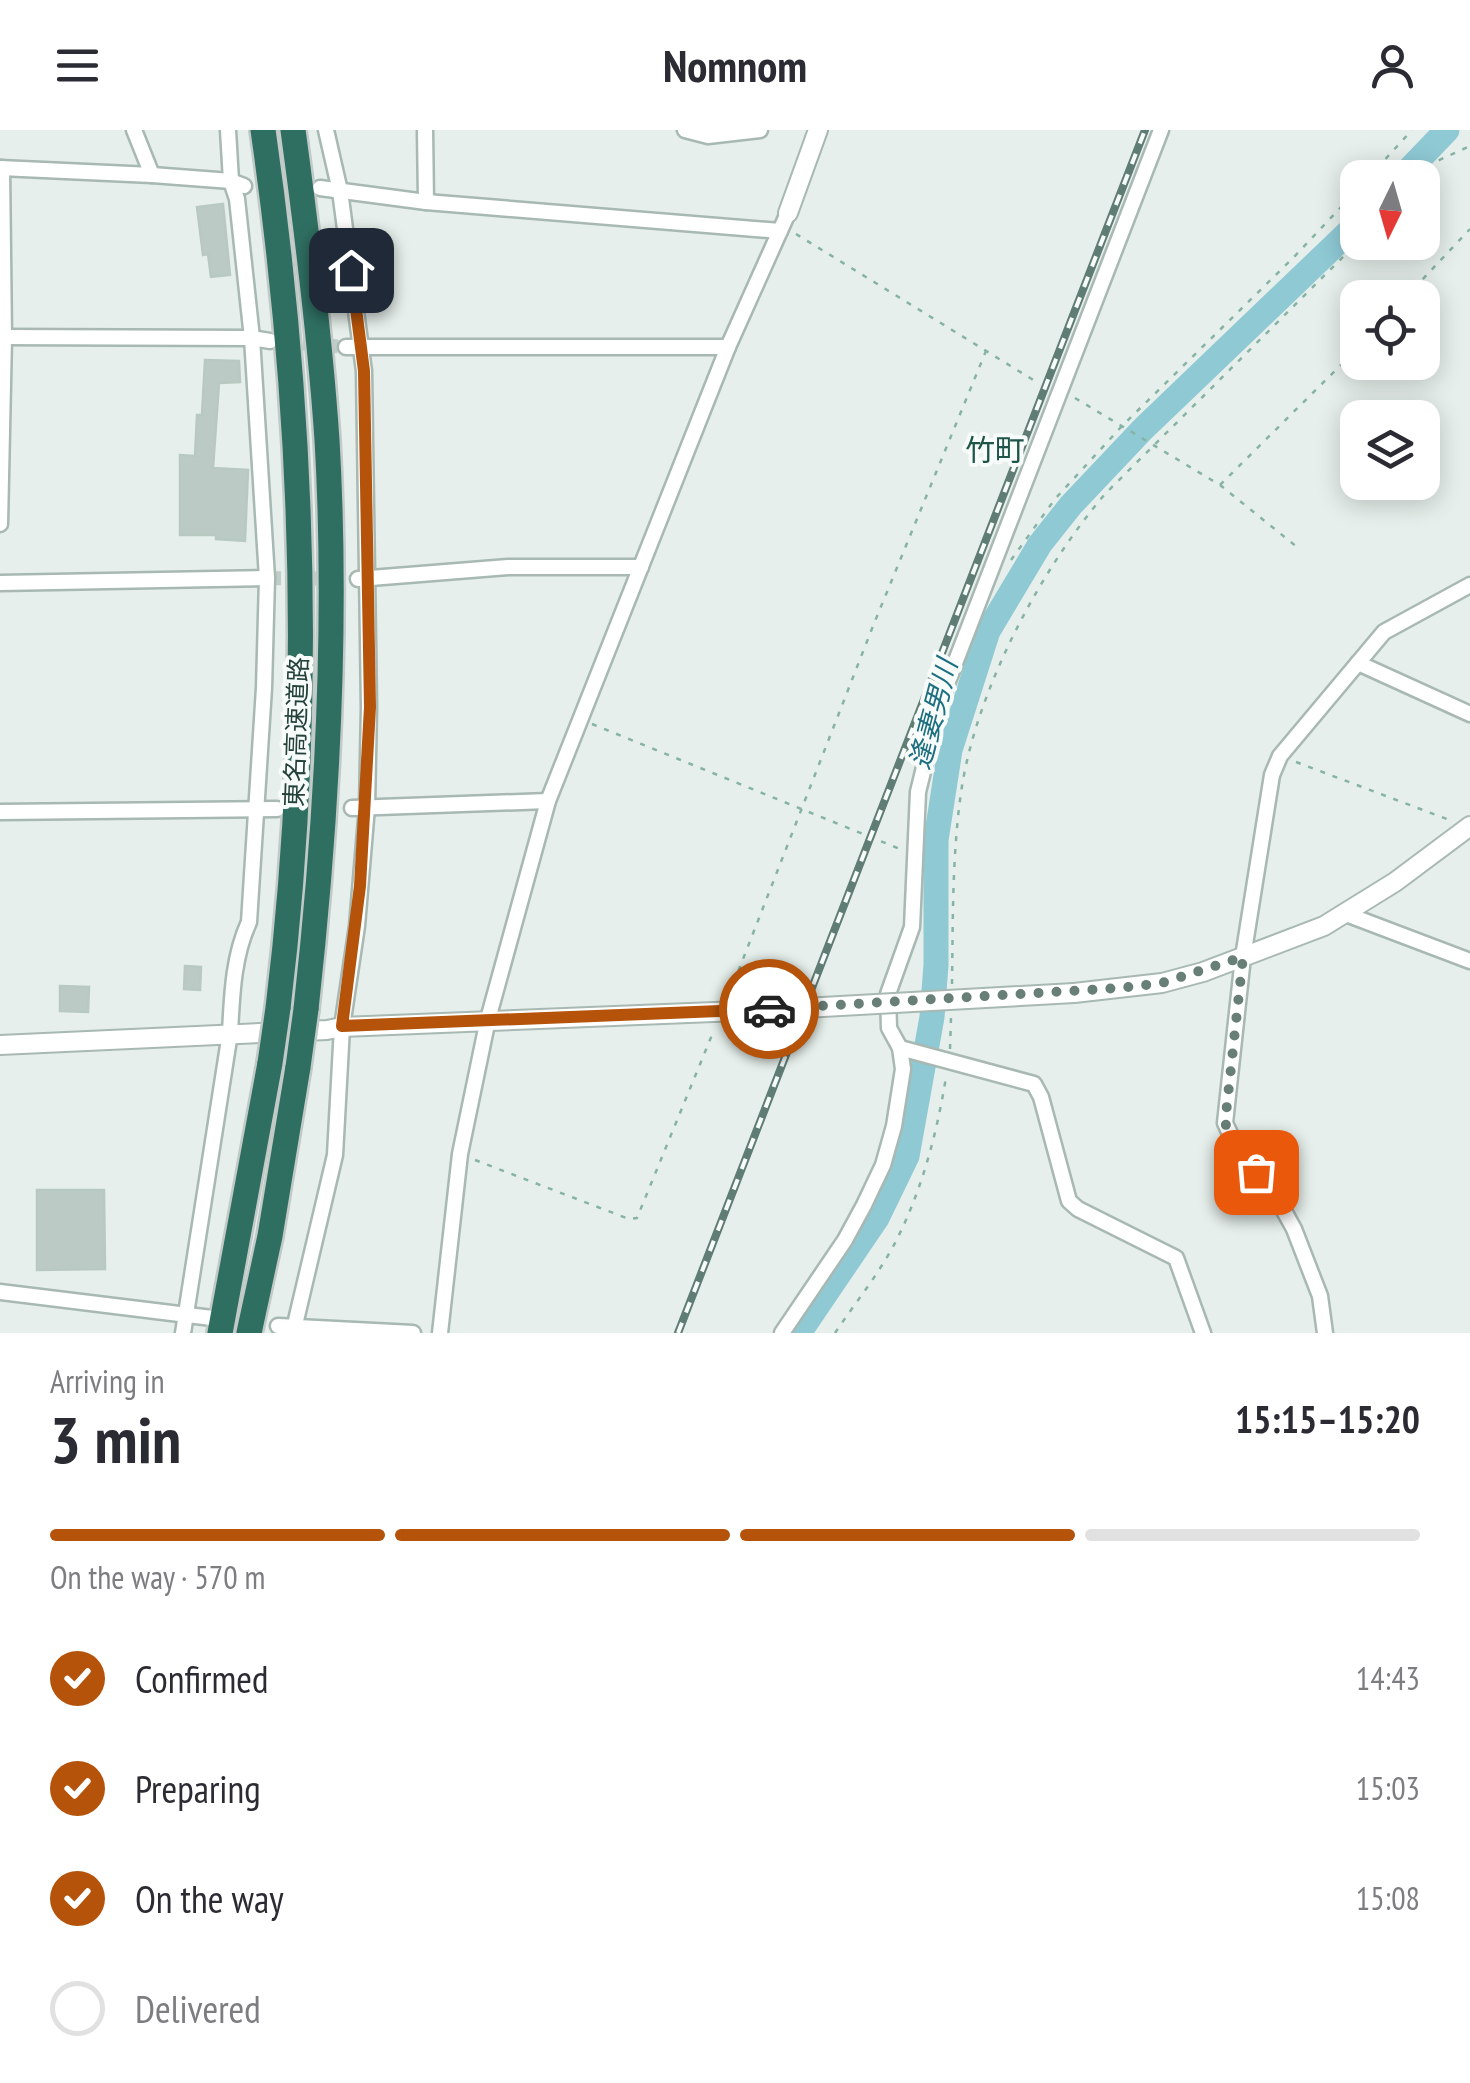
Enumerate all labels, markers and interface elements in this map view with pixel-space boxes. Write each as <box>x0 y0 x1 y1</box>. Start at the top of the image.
text: Nomnom <box>663 36 807 94</box>
icon: menu <box>50 38 105 93</box>
icon: person <box>1365 38 1420 93</box>
north arrow <box>1340 160 1440 260</box>
map controls <box>1340 160 1440 500</box>
pin <box>309 228 394 313</box>
icon: home <box>324 243 379 298</box>
button: locate <box>1340 280 1440 380</box>
button: layers <box>1340 400 1440 500</box>
district label: 竹町 <box>965 430 1025 469</box>
water label: 逢妻男川 <box>900 652 966 773</box>
street label: 東名高速道路 <box>277 656 315 808</box>
courier <box>719 959 819 1059</box>
icon: car <box>742 982 797 1037</box>
pin <box>1214 1130 1299 1215</box>
icon: bag <box>1229 1145 1284 1200</box>
text: Arriving in <box>50 1360 165 1402</box>
text: 15:15–15:20 <box>1235 1394 1420 1443</box>
text: 3 min <box>50 1397 181 1481</box>
text: On the way · 570 m <box>50 1556 265 1598</box>
icon: check <box>50 1651 105 1706</box>
text: Confirmed <box>135 1654 268 1703</box>
text: 14:43 <box>1356 1657 1420 1699</box>
icon: check <box>50 1761 105 1816</box>
text: Preparing <box>135 1764 261 1813</box>
text: 15:03 <box>1356 1767 1420 1809</box>
icon: check <box>50 1871 105 1926</box>
text: On the way <box>135 1874 283 1923</box>
text: 15:08 <box>1356 1877 1420 1919</box>
text: Delivered <box>135 1984 261 2033</box>

